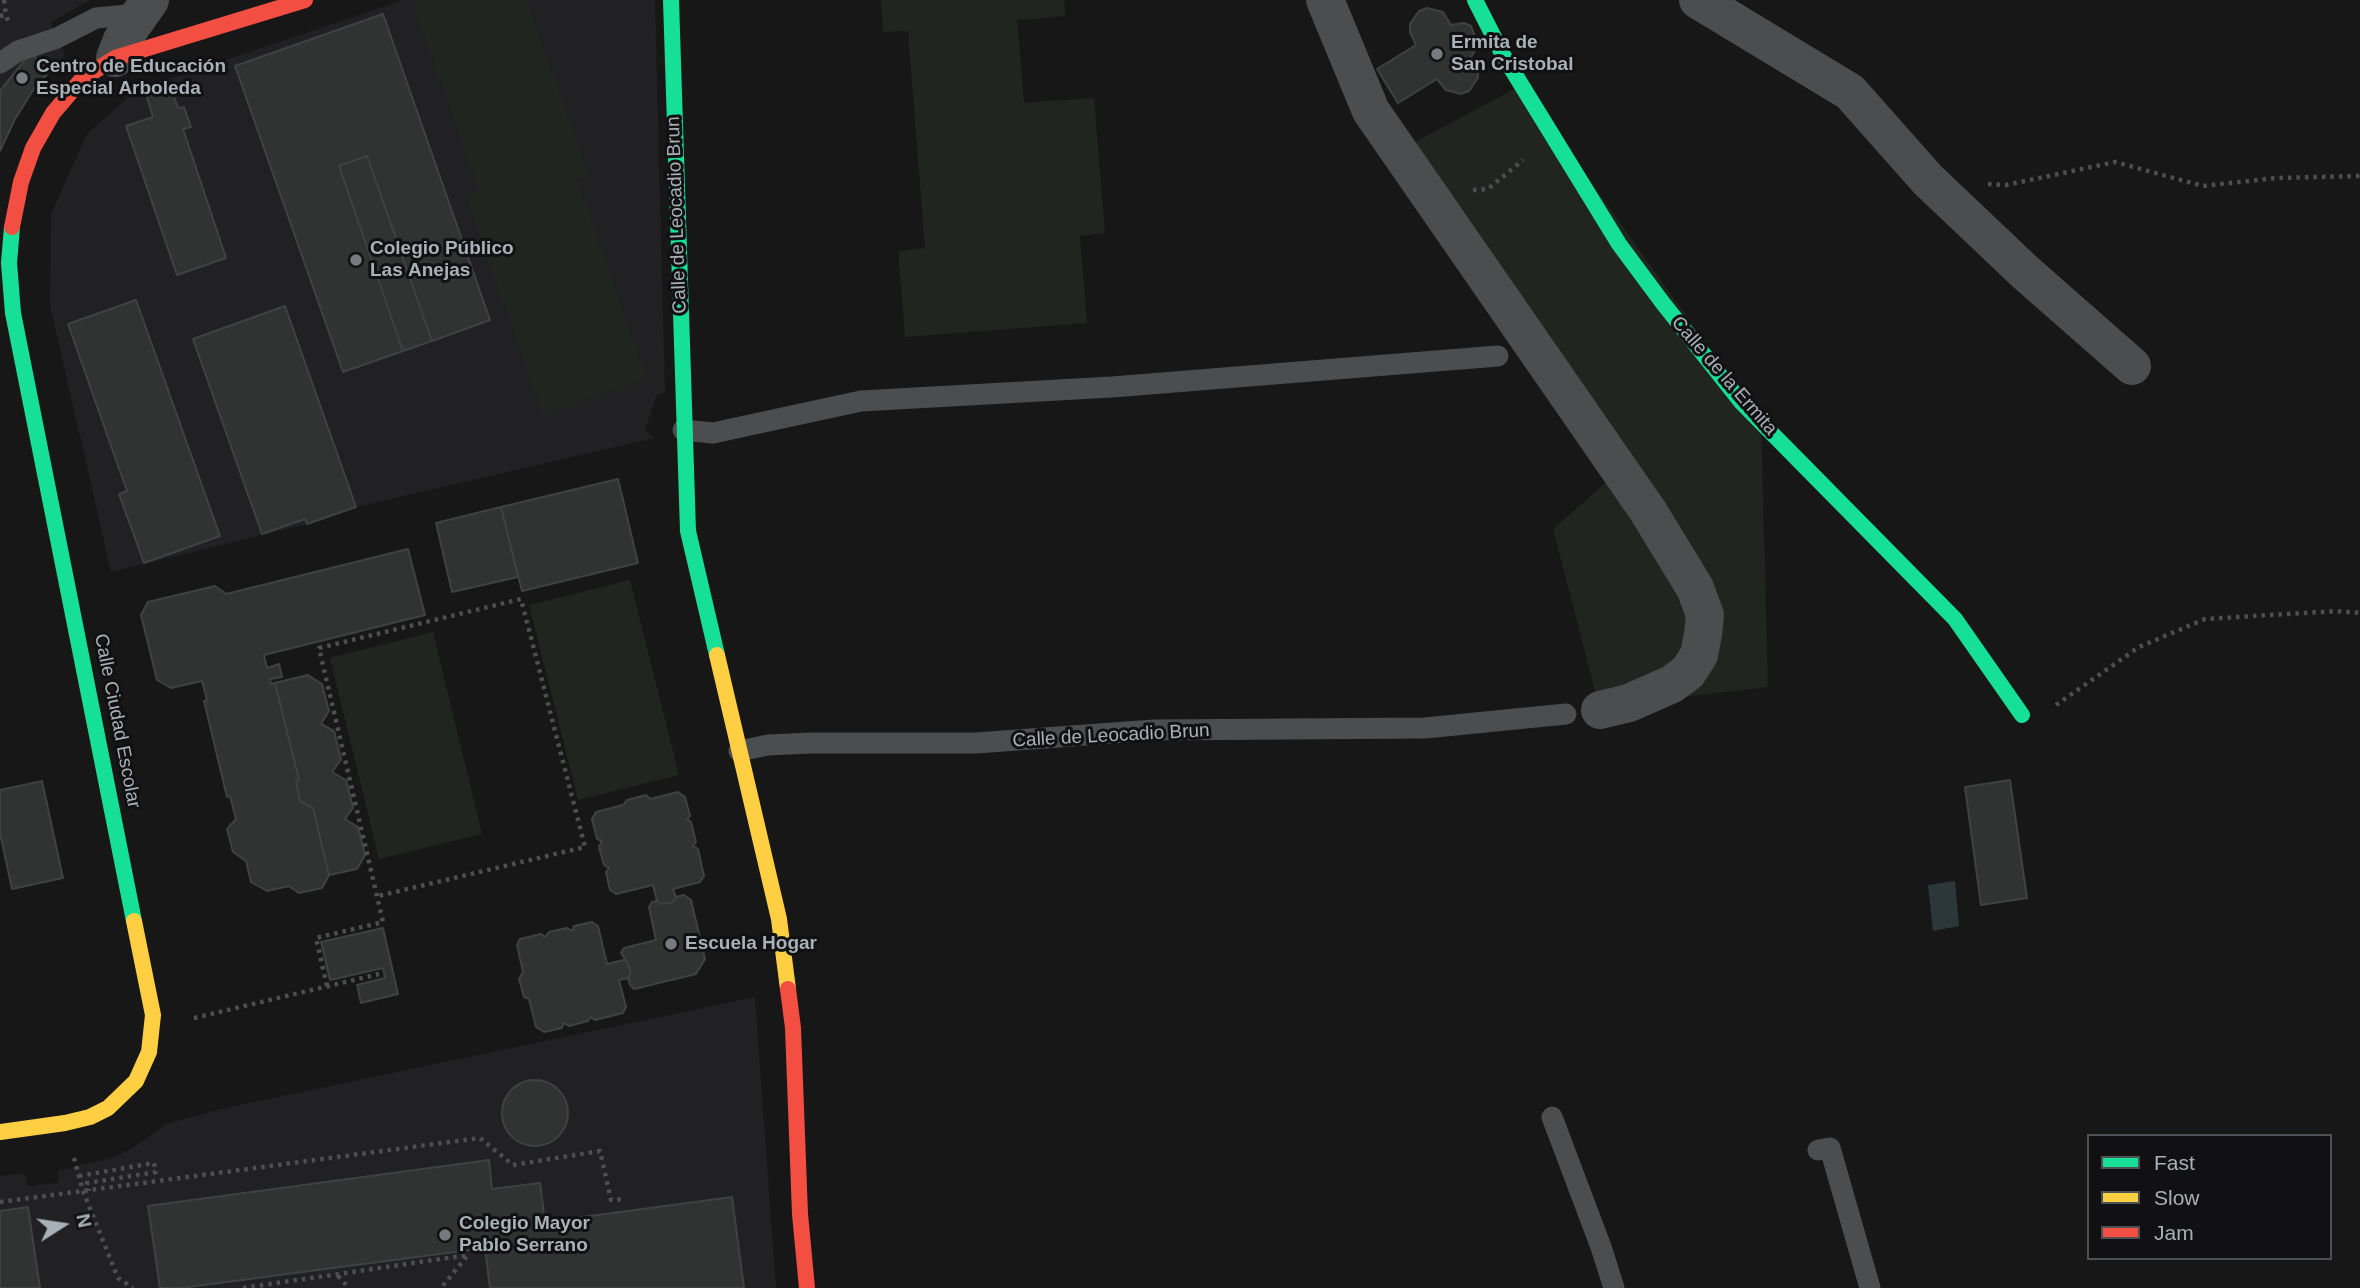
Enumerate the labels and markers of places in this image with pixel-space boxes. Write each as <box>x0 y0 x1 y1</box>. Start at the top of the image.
place label: Ermita de San Cristobal <box>1451 32 1573 76</box>
marker: Ermita de San Cristobal <box>1429 46 1445 62</box>
place label: Centro de Educación Especial Arboleda <box>36 56 226 100</box>
marker: Centro de Educación Especial Arboleda <box>14 70 30 86</box>
place label: Colegio Público Las Anejas <box>370 238 514 282</box>
marker: Colegio Público Las Anejas <box>348 252 364 268</box>
place label: Escuela Hogar <box>685 933 817 955</box>
marker: Escuela Hogar <box>663 936 679 952</box>
place label: Colegio Mayor Pablo Serrano <box>459 1213 590 1257</box>
marker: Colegio Mayor Pablo Serrano <box>437 1227 453 1243</box>

